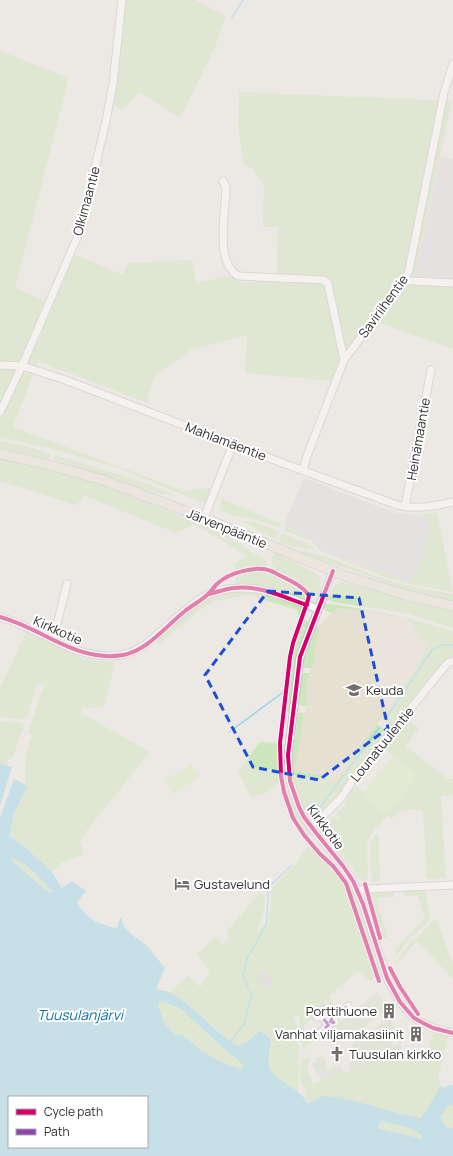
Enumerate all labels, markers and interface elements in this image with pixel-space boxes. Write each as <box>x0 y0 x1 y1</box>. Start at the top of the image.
street label: Olkimaantie <box>68 164 104 238</box>
street label: Saviriihentie <box>354 270 412 341</box>
street label: Heinämaantie <box>402 396 434 482</box>
street label: Mahlamäentie <box>183 417 269 465</box>
street label: Järvenpääntie <box>184 504 270 552</box>
street label: Kirkkotie <box>31 611 86 649</box>
school or university icon: Keuda <box>345 681 363 699</box>
place label: Keuda <box>366 681 403 699</box>
street label: Lounatuulentie <box>346 702 418 785</box>
street label: Kirkkotie <box>303 801 349 853</box>
hotel icon: Gustavelund <box>173 875 191 893</box>
place label: Gustavelund <box>194 875 270 893</box>
place label: Porttihuone <box>306 1002 377 1020</box>
building icon: Porttihuone <box>380 1002 398 1020</box>
water label: Tuusulanjärvi <box>37 1005 125 1024</box>
place label: Vanhat viljamakasiinit <box>275 1025 404 1043</box>
building icon: Vanhat viljamakasiinit <box>407 1025 425 1043</box>
church icon: Tuusulan kirkko <box>328 1045 346 1063</box>
place label: Tuusulan kirkko <box>349 1045 442 1063</box>
legend <box>8 1096 148 1148</box>
text: Cycle path <box>44 1103 103 1120</box>
text: Path <box>44 1123 70 1140</box>

